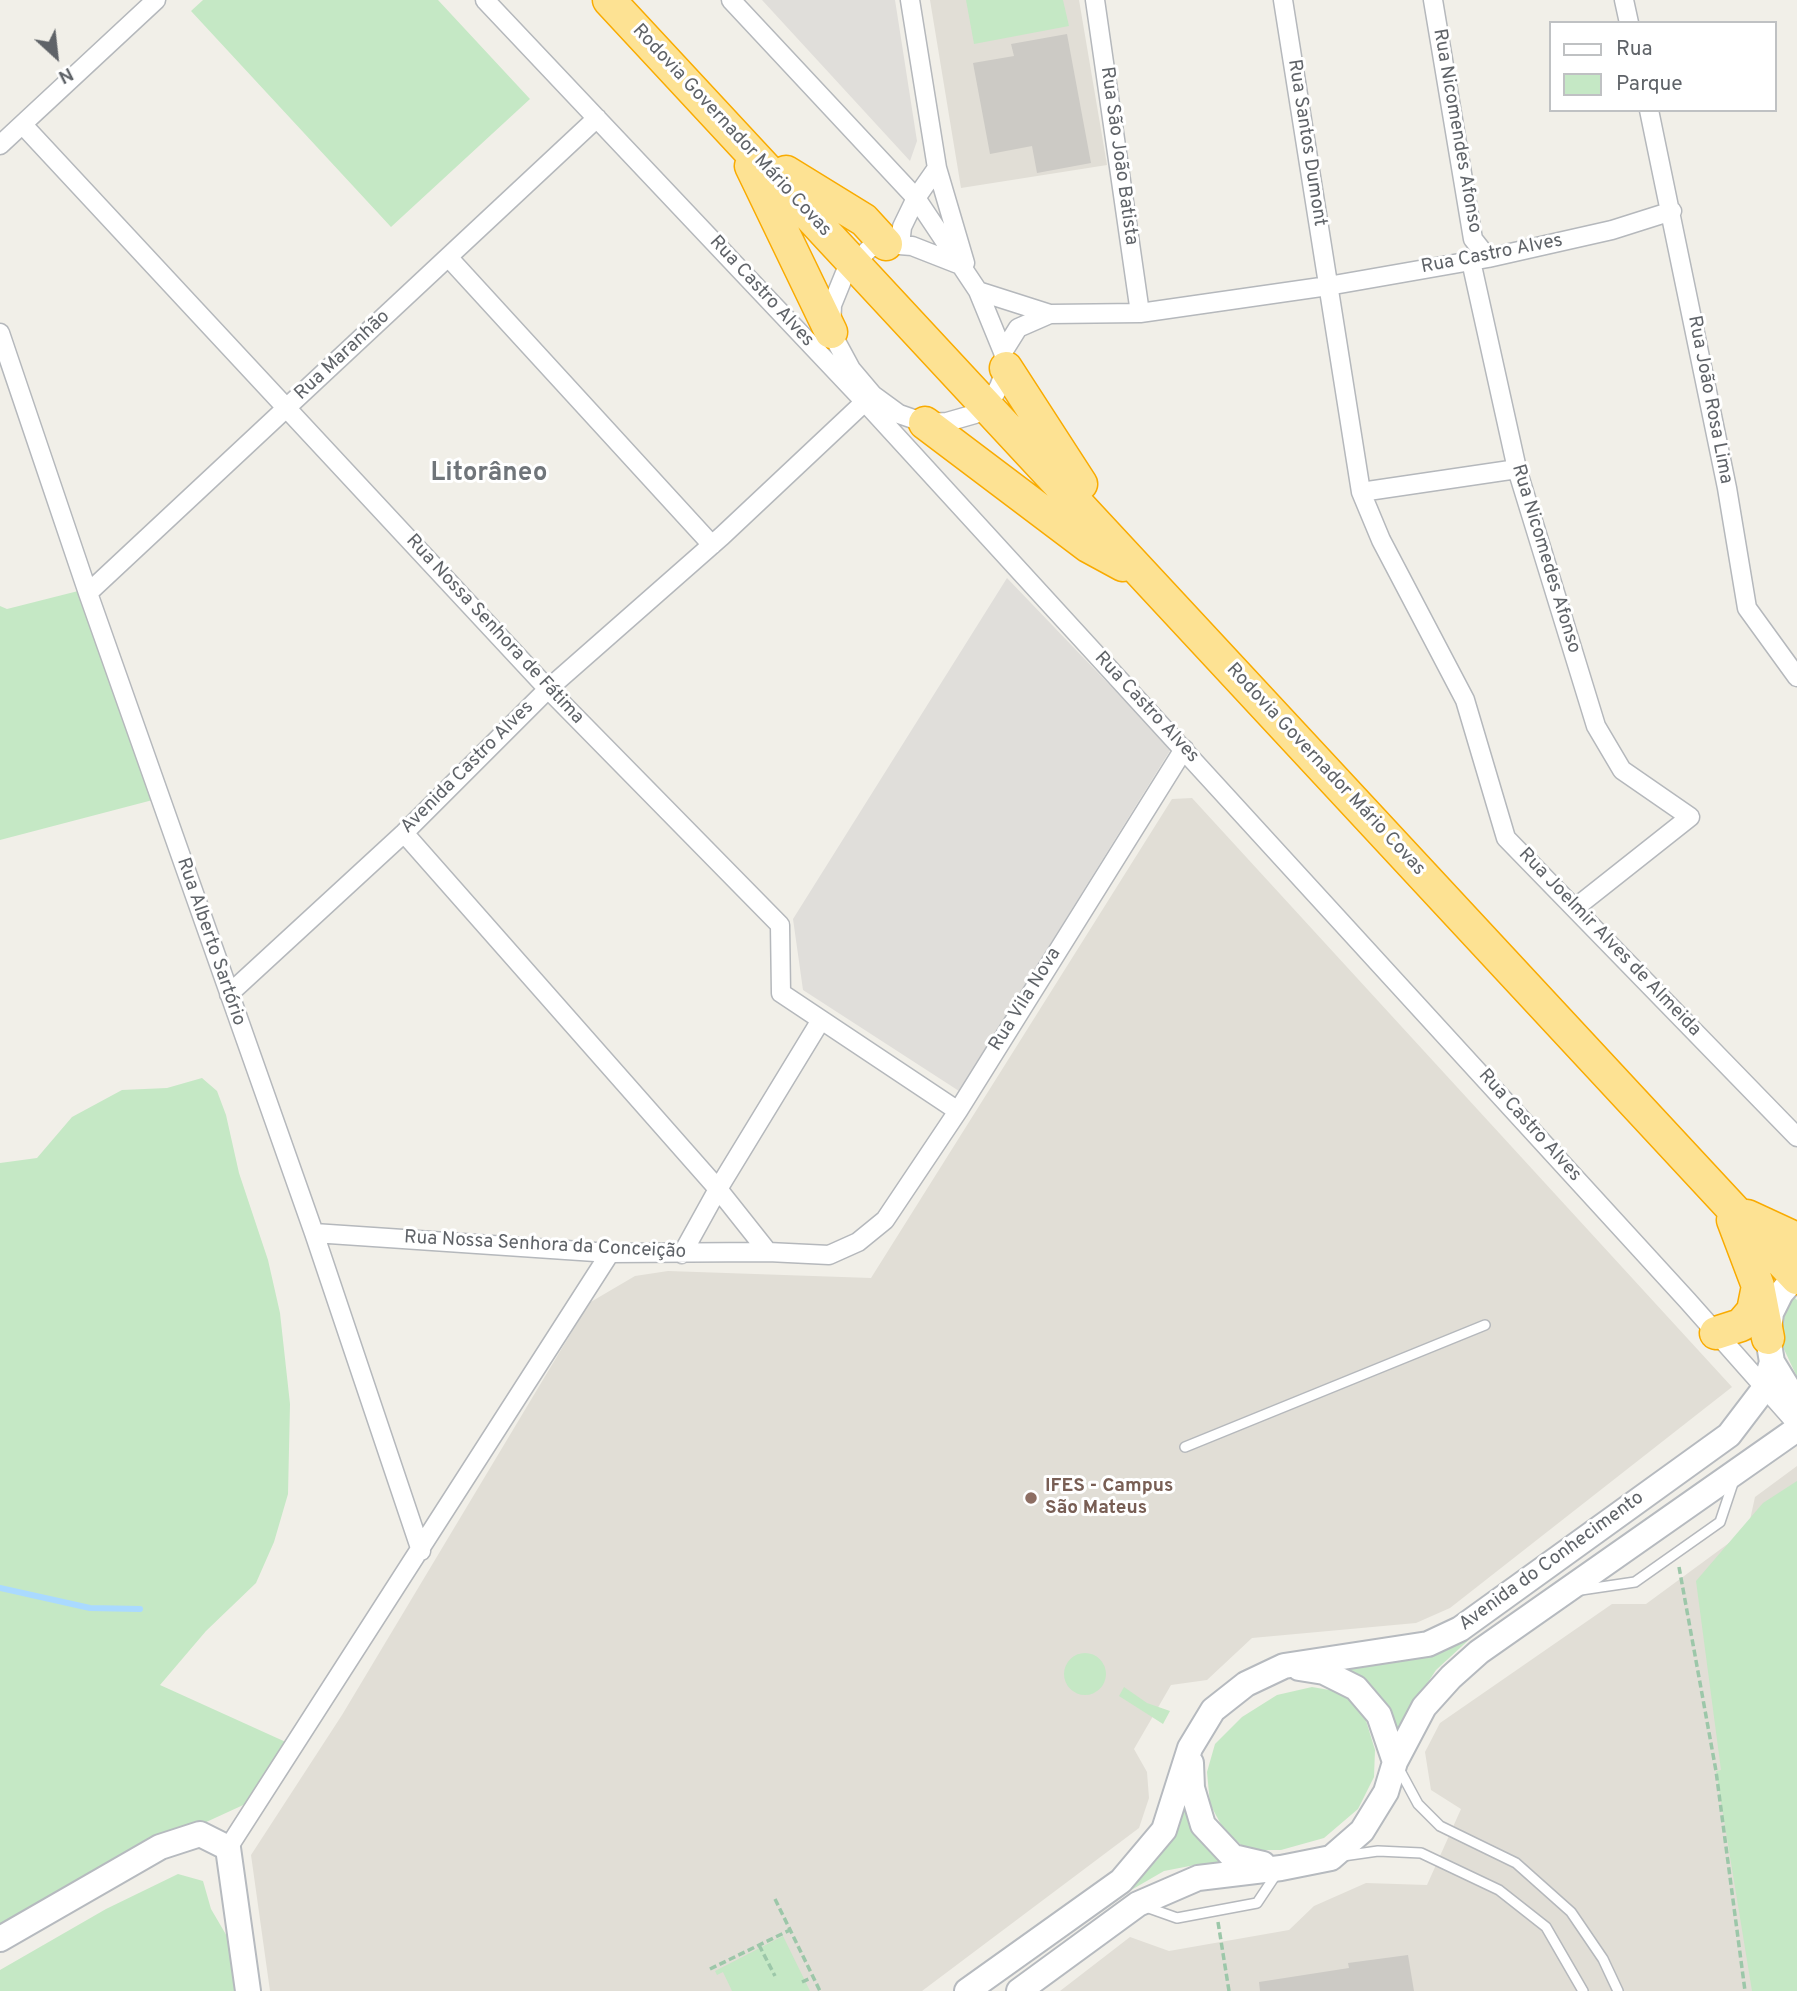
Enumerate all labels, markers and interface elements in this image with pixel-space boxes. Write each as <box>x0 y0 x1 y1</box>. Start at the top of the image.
street label: Rodovia Governador Mário Covas <box>627 20 835 242</box>
north arrow <box>21 21 91 91</box>
legend <box>1548 21 1776 112</box>
street label: Rua Nicomendes Afonso <box>1427 27 1485 235</box>
text: Rua <box>1616 36 1653 63</box>
street label: Rua Santos Dumont <box>1282 58 1330 228</box>
text: N <box>54 61 77 89</box>
street label: Rua São João Batista <box>1094 65 1142 247</box>
text: Parque <box>1616 71 1683 98</box>
street label: Rua Castro Alves <box>1419 230 1565 280</box>
street label: Rua Castro Alves <box>704 232 818 352</box>
street label: Rua Maranhão <box>291 306 395 406</box>
street label: Rua João Rosa Lima <box>1681 314 1737 486</box>
district label: Litorâneo <box>431 459 547 491</box>
street label: Rua Nicomedes Afonso <box>1505 462 1585 656</box>
street label: Rua Nossa Senhora de Fátima <box>400 530 588 730</box>
street label: Rua Castro Alves <box>1089 648 1203 768</box>
street label: Rodovia Governador Mário Covas <box>1221 659 1429 881</box>
street label: Avenida Castro Alves <box>397 697 539 839</box>
street label: Rua Joelmir Alves de Almeida <box>1513 844 1705 1042</box>
street label: Rua Alberto Sartório <box>171 855 249 1029</box>
street label: Rua Vila Nova <box>985 944 1067 1056</box>
street label: Rua Castro Alves <box>1473 1065 1585 1187</box>
street label: Rua Nossa Senhora da Conceição <box>403 1227 687 1265</box>
place label: IFES - Campus São Mateus <box>1045 1476 1173 1520</box>
street label: Avenida do Conhecimento <box>1455 1487 1649 1637</box>
marker: IFES - Campus São Mateus <box>1023 1490 1039 1506</box>

